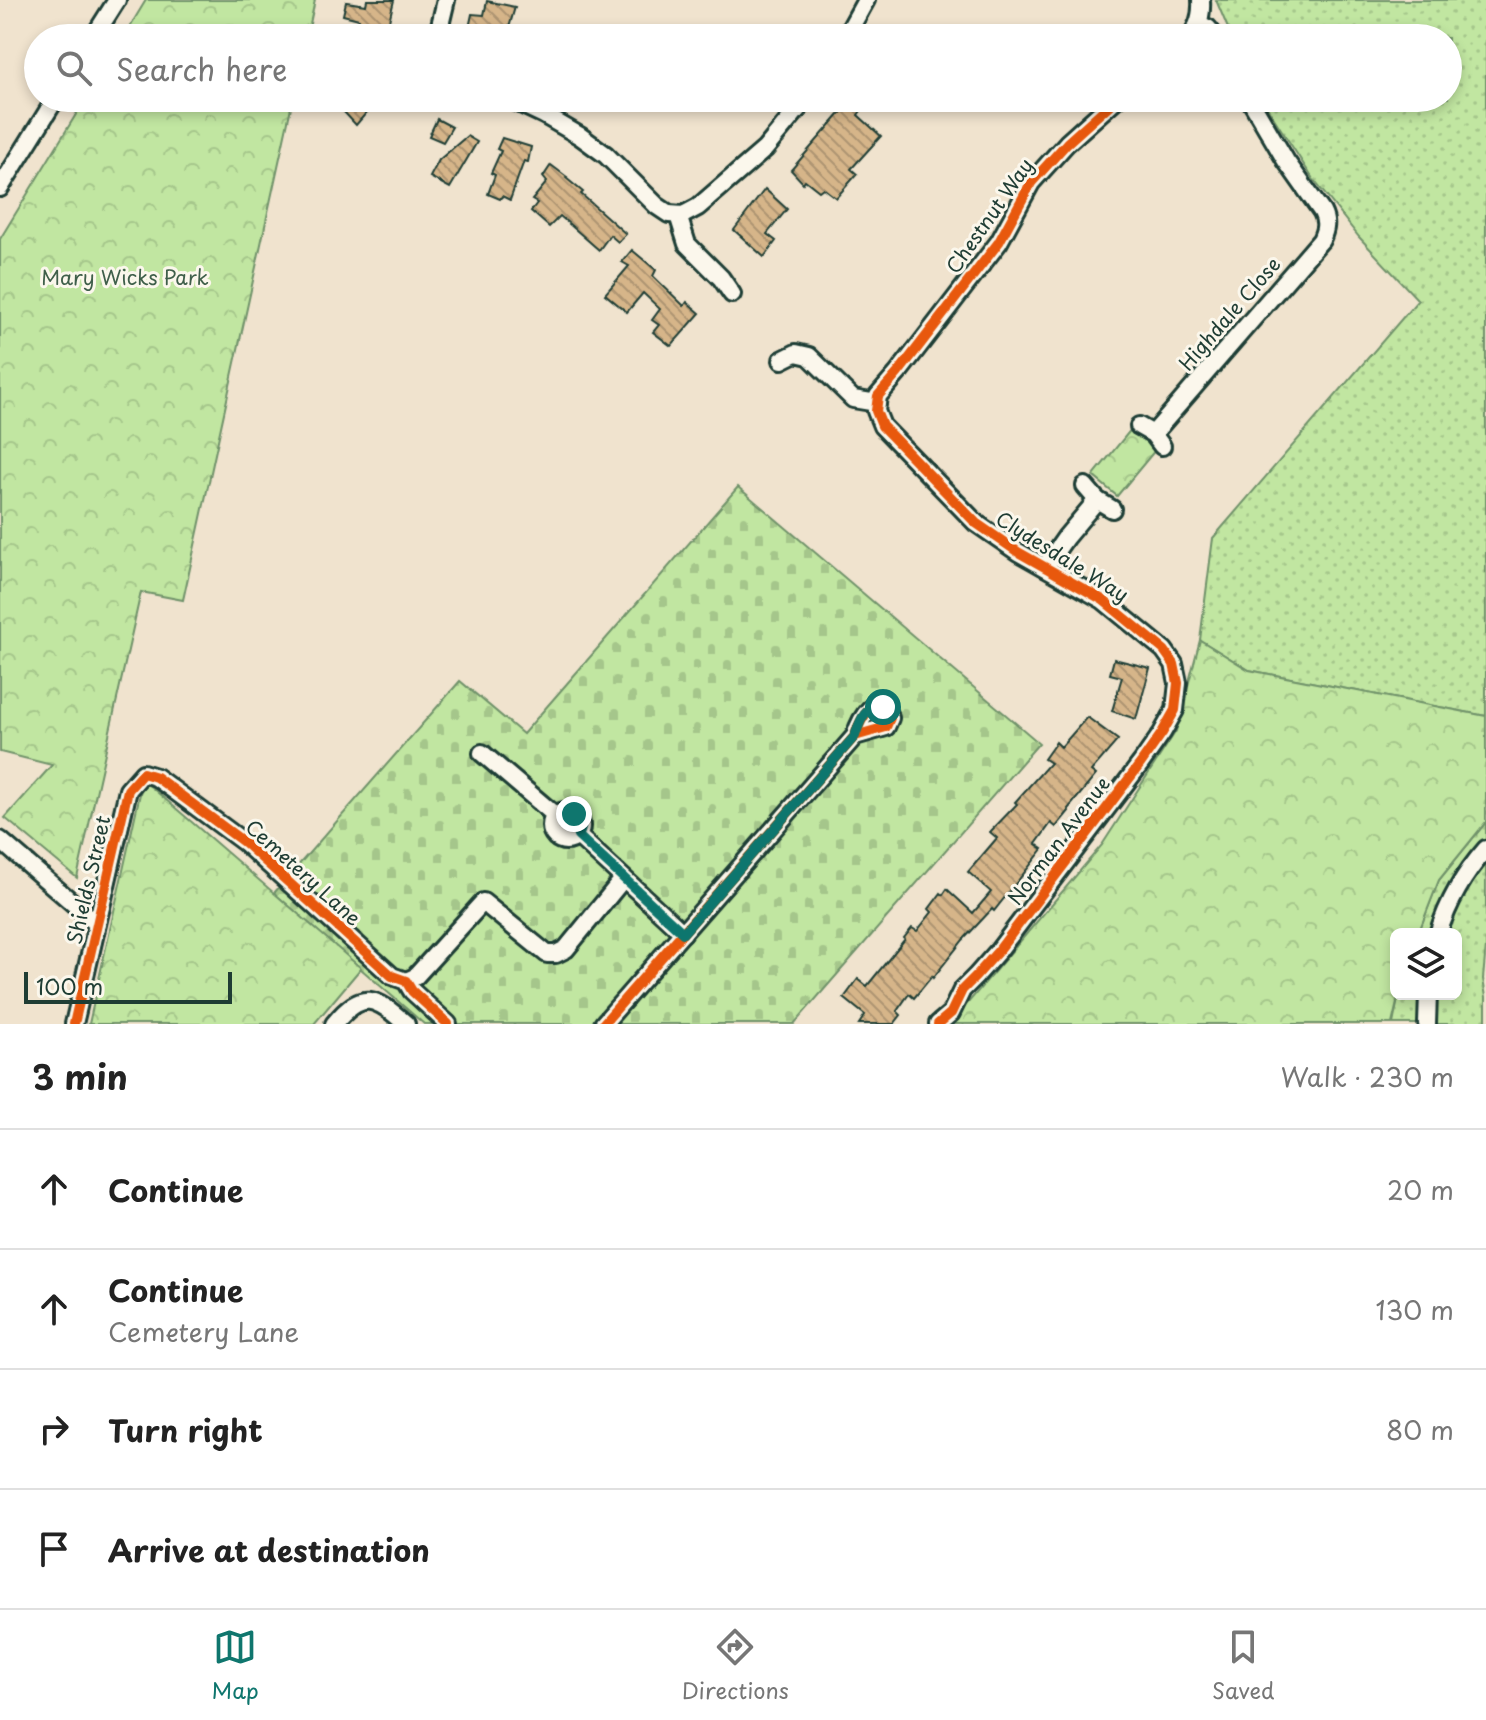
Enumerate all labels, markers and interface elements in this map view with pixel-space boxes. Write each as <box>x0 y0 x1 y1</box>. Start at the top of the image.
search box <box>24 24 1462 112</box>
icon: search <box>52 46 96 90</box>
text: Search here <box>116 46 288 91</box>
street label: Chestnut Way <box>938 152 1040 279</box>
street label: Highdale Close <box>1171 250 1287 377</box>
park label: Mary Wicks Park <box>41 262 209 292</box>
street label: Clydesdale Way <box>990 503 1135 609</box>
route start <box>865 689 901 725</box>
street label: Norman Avenue <box>1000 770 1117 911</box>
route end <box>556 796 592 832</box>
street label: Shields Street <box>59 812 117 947</box>
street label: Cemetery Lane <box>239 812 368 933</box>
map controls <box>1390 928 1462 1000</box>
button: layers <box>1390 928 1462 1000</box>
scale bar <box>24 968 232 1004</box>
text: 100 m <box>36 969 103 1002</box>
text: 3 min <box>32 1050 128 1102</box>
text: Walk · 230 m <box>1281 1057 1454 1096</box>
icon: ahead <box>32 1167 76 1211</box>
text: Continue <box>108 1167 243 1212</box>
text: 20 m <box>1387 1170 1454 1209</box>
text: Continue <box>108 1267 243 1312</box>
icon: ahead <box>32 1287 76 1331</box>
text: 130 m <box>1375 1290 1454 1329</box>
text: Cemetery Lane <box>108 1312 299 1351</box>
icon: right <box>32 1407 76 1451</box>
text: Turn right <box>108 1407 263 1452</box>
text: 80 m <box>1386 1410 1454 1449</box>
icon: arrive <box>32 1527 76 1571</box>
text: Arrive at destination <box>108 1527 430 1572</box>
tab: Map <box>212 1625 259 1706</box>
tab: Directions <box>682 1625 789 1706</box>
tab: Saved <box>1212 1625 1274 1706</box>

